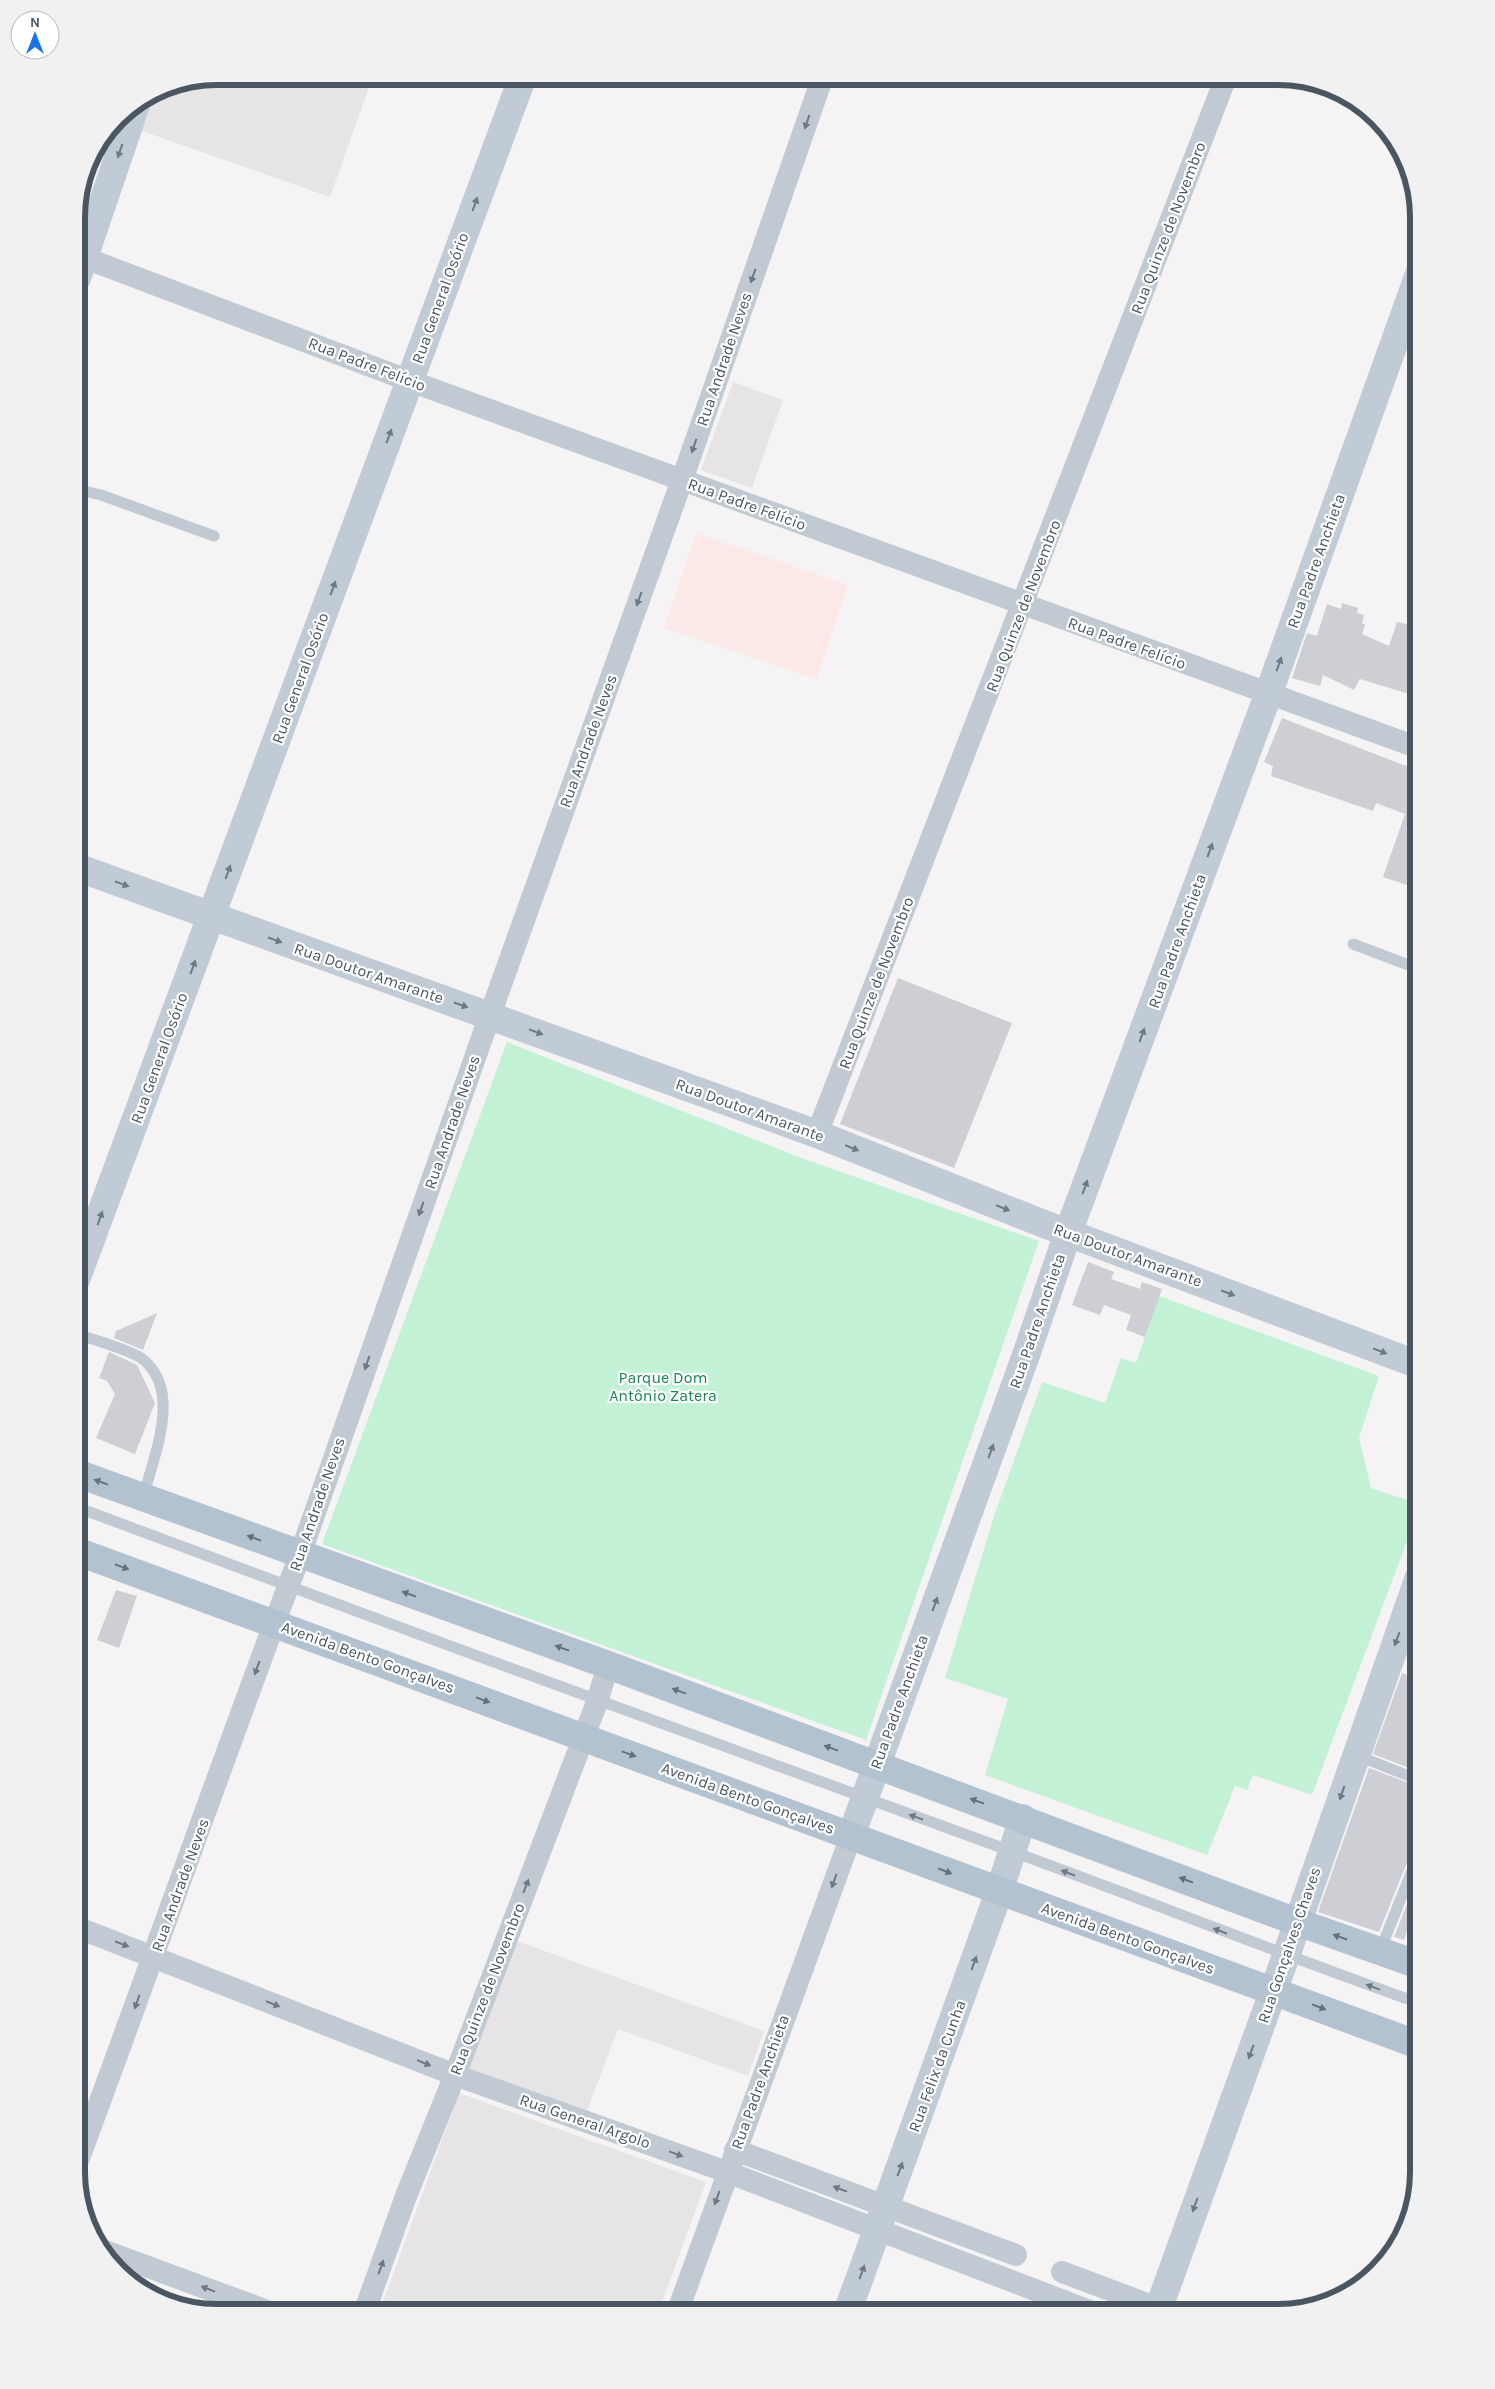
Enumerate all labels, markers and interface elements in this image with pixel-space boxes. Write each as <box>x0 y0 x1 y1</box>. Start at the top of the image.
north arrow <box>10 10 60 60</box>
text: N <box>30 14 40 31</box>
one-way arrow <box>803 115 810 130</box>
street label: Rua Quinze de Novembro <box>1126 139 1210 317</box>
one-way arrow <box>116 144 123 159</box>
one-way arrow <box>471 196 479 211</box>
street label: Rua General Osório <box>407 230 473 366</box>
one-way arrow <box>749 269 757 284</box>
street label: Rua Andrade Neves <box>692 290 756 428</box>
street label: Rua Padre Felício <box>306 333 428 395</box>
one-way arrow <box>386 428 393 443</box>
one-way arrow <box>690 439 698 454</box>
street label: Rua Padre Felício <box>685 474 809 534</box>
street label: Rua Padre Anchieta <box>1283 491 1349 631</box>
street label: Rua Quinze de Novembro <box>981 517 1065 695</box>
one-way arrow <box>329 580 337 595</box>
one-way arrow <box>635 592 643 607</box>
street label: Rua General Osório <box>267 610 333 746</box>
street label: Rua Padre Felício <box>1065 613 1189 673</box>
one-way arrow <box>1276 657 1283 672</box>
street label: Rua Andrade Neves <box>555 672 621 810</box>
one-way arrow <box>1207 842 1214 857</box>
one-way arrow <box>224 864 232 879</box>
street label: Rua Padre Anchieta <box>1144 871 1210 1011</box>
one-way arrow <box>115 880 130 888</box>
street label: Rua Quinze de Novembro <box>834 894 918 1072</box>
one-way arrow <box>268 936 283 944</box>
street label: Rua Doutor Amarante <box>292 938 446 1008</box>
one-way arrow <box>190 960 197 975</box>
street label: Rua General Osório <box>126 990 192 1126</box>
one-way arrow <box>454 1002 469 1009</box>
one-way arrow <box>1138 1027 1146 1042</box>
one-way arrow <box>528 1029 543 1036</box>
street label: Rua Andrade Neves <box>420 1053 484 1191</box>
street label: Rua Doutor Amarante <box>673 1074 827 1146</box>
one-way arrow <box>845 1145 859 1153</box>
one-way arrow <box>1081 1179 1089 1194</box>
one-way arrow <box>417 1202 424 1217</box>
one-way arrow <box>996 1205 1011 1212</box>
one-way arrow <box>96 1211 104 1225</box>
street label: Rua Doutor Amarante <box>1051 1219 1205 1291</box>
street label: Rua Padre Anchieta <box>1005 1251 1069 1391</box>
one-way arrow <box>1221 1289 1236 1297</box>
one-way arrow <box>1373 1347 1388 1355</box>
one-way arrow <box>363 1355 370 1370</box>
park label: Parque Dom Antônio Zatera <box>609 1368 717 1405</box>
street label: Rua Andrade Neves <box>285 1435 349 1573</box>
one-way arrow <box>987 1443 995 1458</box>
one-way arrow <box>94 1478 109 1485</box>
one-way arrow <box>246 1534 261 1542</box>
one-way arrow <box>115 1563 130 1571</box>
one-way arrow <box>401 1590 416 1598</box>
one-way arrow <box>931 1596 939 1611</box>
street label: Avenida Bento Gonçalves <box>279 1617 457 1697</box>
street label: Rua Padre Anchieta <box>866 1632 932 1772</box>
one-way arrow <box>1393 1632 1400 1647</box>
one-way arrow <box>555 1644 570 1651</box>
one-way arrow <box>253 1661 261 1676</box>
one-way arrow <box>671 1687 686 1694</box>
one-way arrow <box>476 1696 491 1704</box>
one-way arrow <box>824 1743 838 1751</box>
one-way arrow <box>621 1751 636 1758</box>
street label: Avenida Bento Gonçalves <box>659 1758 837 1838</box>
one-way arrow <box>1338 1785 1345 1800</box>
one-way arrow <box>969 1797 984 1805</box>
one-way arrow <box>908 1813 923 1821</box>
street label: Rua Andrade Neves <box>147 1816 213 1954</box>
street label: Rua Gonçalves Chaves <box>1253 1864 1325 2026</box>
one-way arrow <box>938 1868 953 1875</box>
one-way arrow <box>1061 1869 1076 1876</box>
one-way arrow <box>830 1874 837 1889</box>
one-way arrow <box>1178 1876 1193 1883</box>
one-way arrow <box>522 1878 530 1893</box>
street label: Avenida Bento Gonçalves <box>1039 1898 1217 1978</box>
street label: Rua Quinze de Novembro <box>445 1900 529 2078</box>
one-way arrow <box>1213 1927 1228 1934</box>
one-way arrow <box>1332 1933 1347 1940</box>
one-way arrow <box>115 1940 130 1948</box>
one-way arrow <box>971 1956 978 1971</box>
one-way arrow <box>1365 1983 1380 1991</box>
one-way arrow <box>133 1995 141 2010</box>
street label: Rua Felix da Cunha <box>904 1997 970 2135</box>
one-way arrow <box>266 2000 280 2008</box>
one-way arrow <box>1312 2003 1327 2011</box>
street label: Rua Padre Anchieta <box>727 2012 793 2152</box>
one-way arrow <box>1247 2045 1255 2060</box>
one-way arrow <box>417 2060 431 2068</box>
street label: Rua General Argolo <box>517 2090 653 2152</box>
one-way arrow <box>669 2150 684 2158</box>
one-way arrow <box>897 2161 904 2176</box>
one-way arrow <box>833 2185 847 2193</box>
one-way arrow <box>713 2191 721 2206</box>
one-way arrow <box>1191 2198 1199 2213</box>
one-way arrow <box>378 2259 385 2274</box>
one-way arrow <box>858 2264 866 2279</box>
one-way arrow <box>200 2285 215 2293</box>

